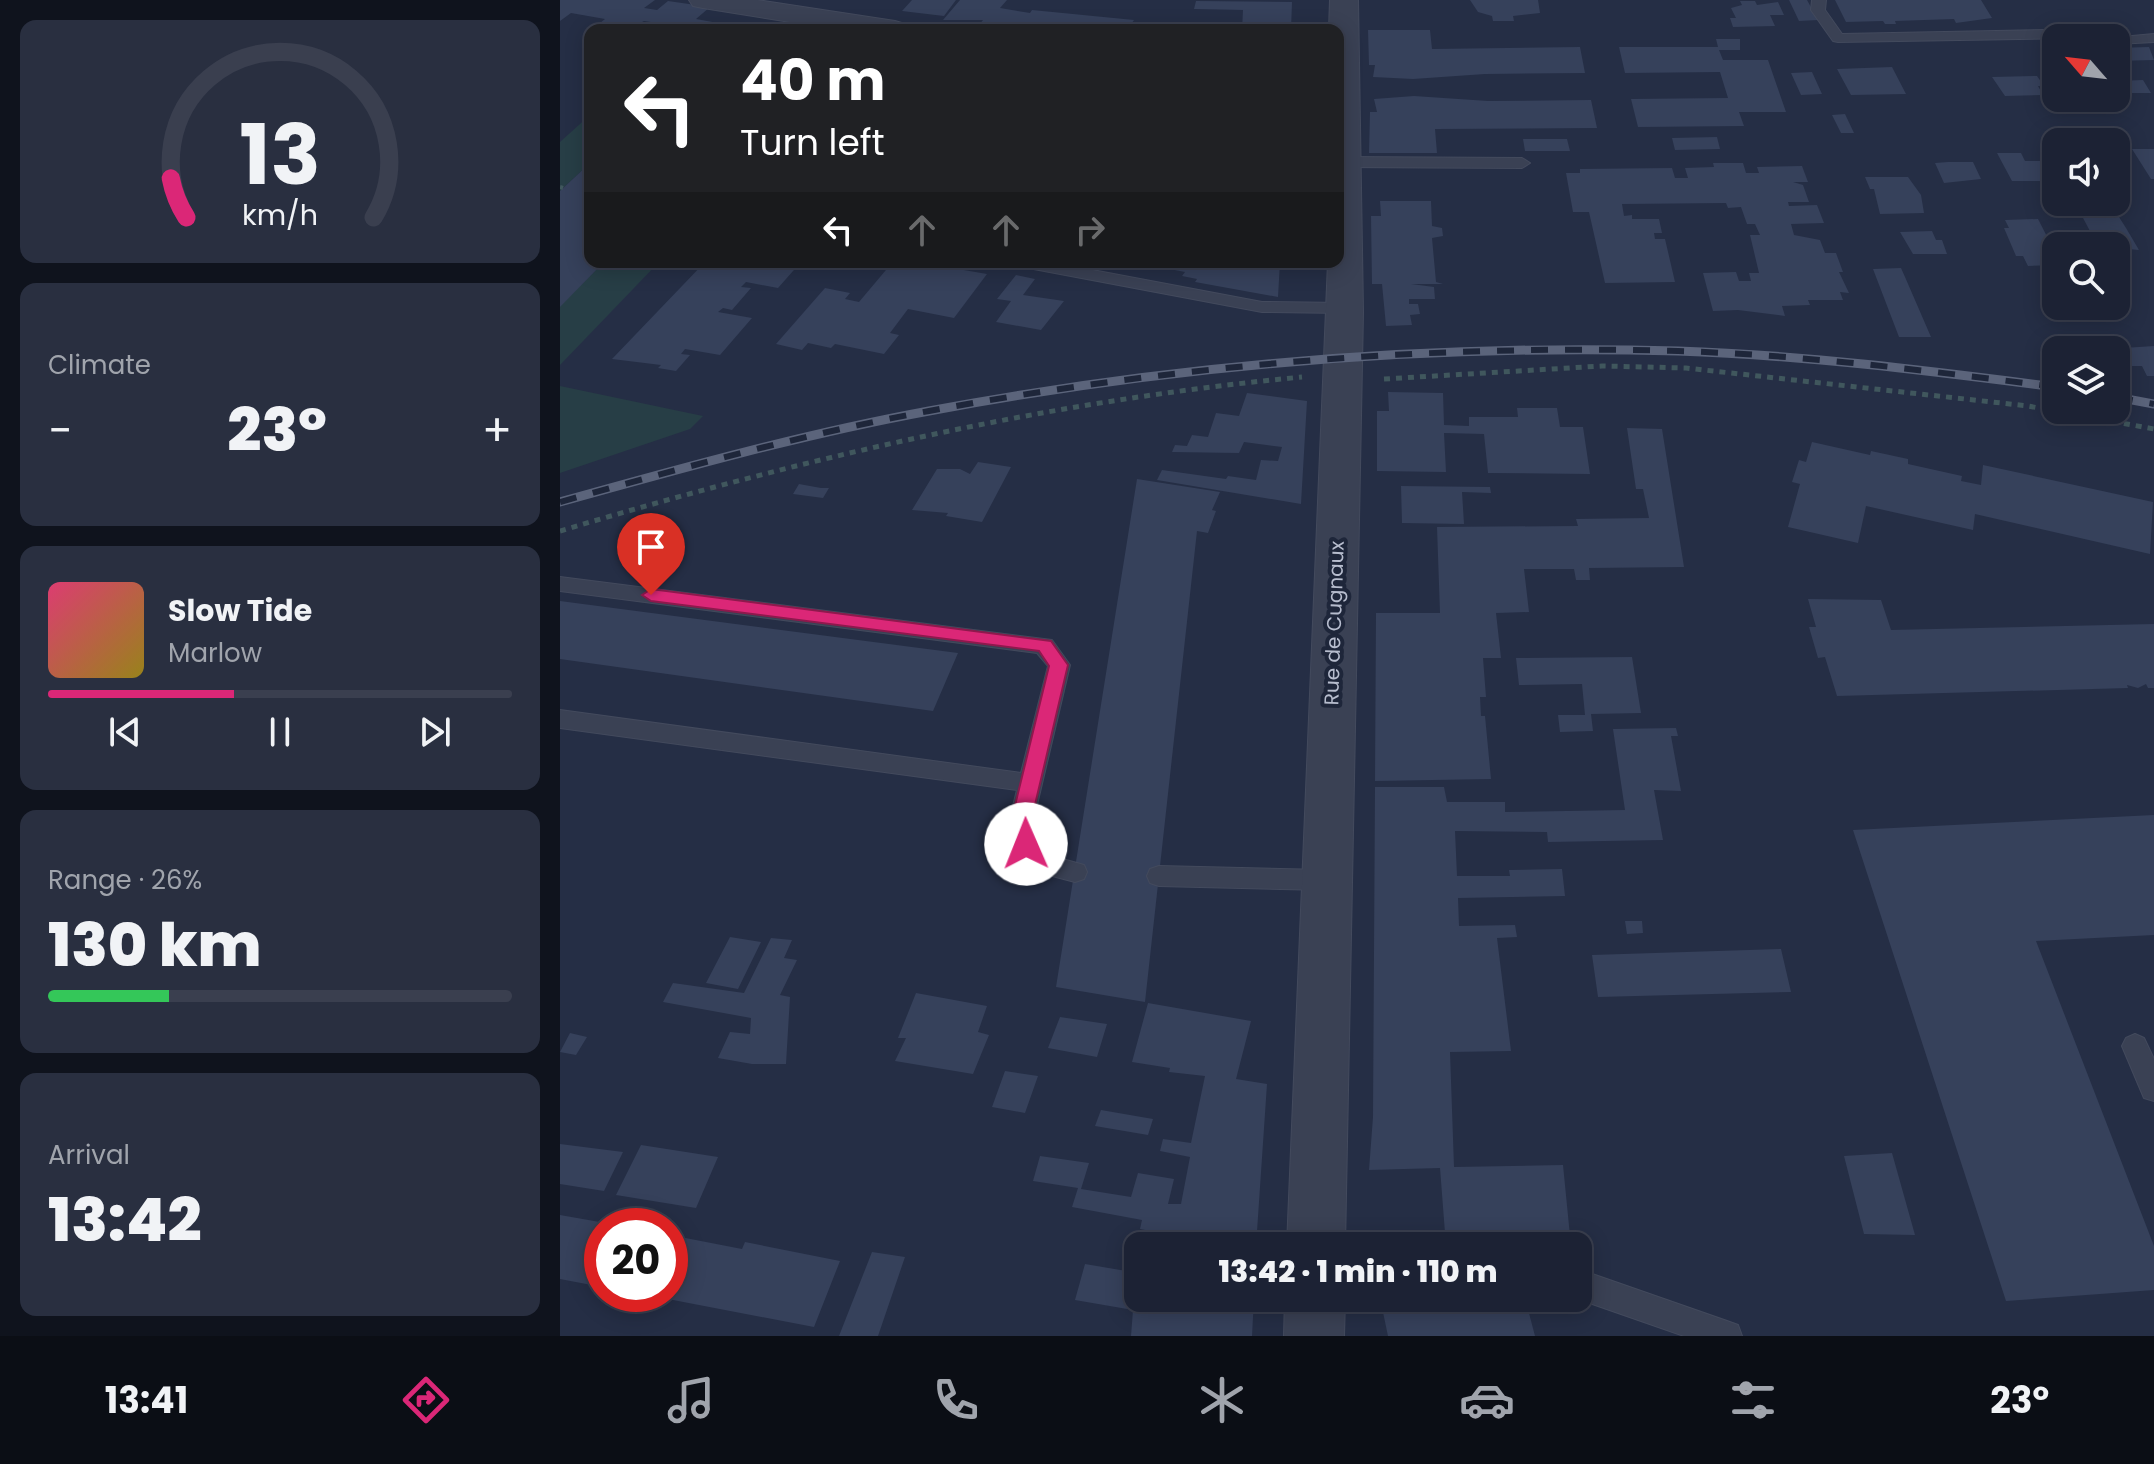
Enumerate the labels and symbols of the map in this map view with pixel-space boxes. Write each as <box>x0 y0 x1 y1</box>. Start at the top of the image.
north arrow <box>2042 24 2130 112</box>
pin <box>617 513 685 595</box>
street label: Rue de Cugnaux <box>1317 540 1351 706</box>
position arrow <box>984 802 1068 886</box>
speed limit sign: 20 <box>584 1208 688 1312</box>

